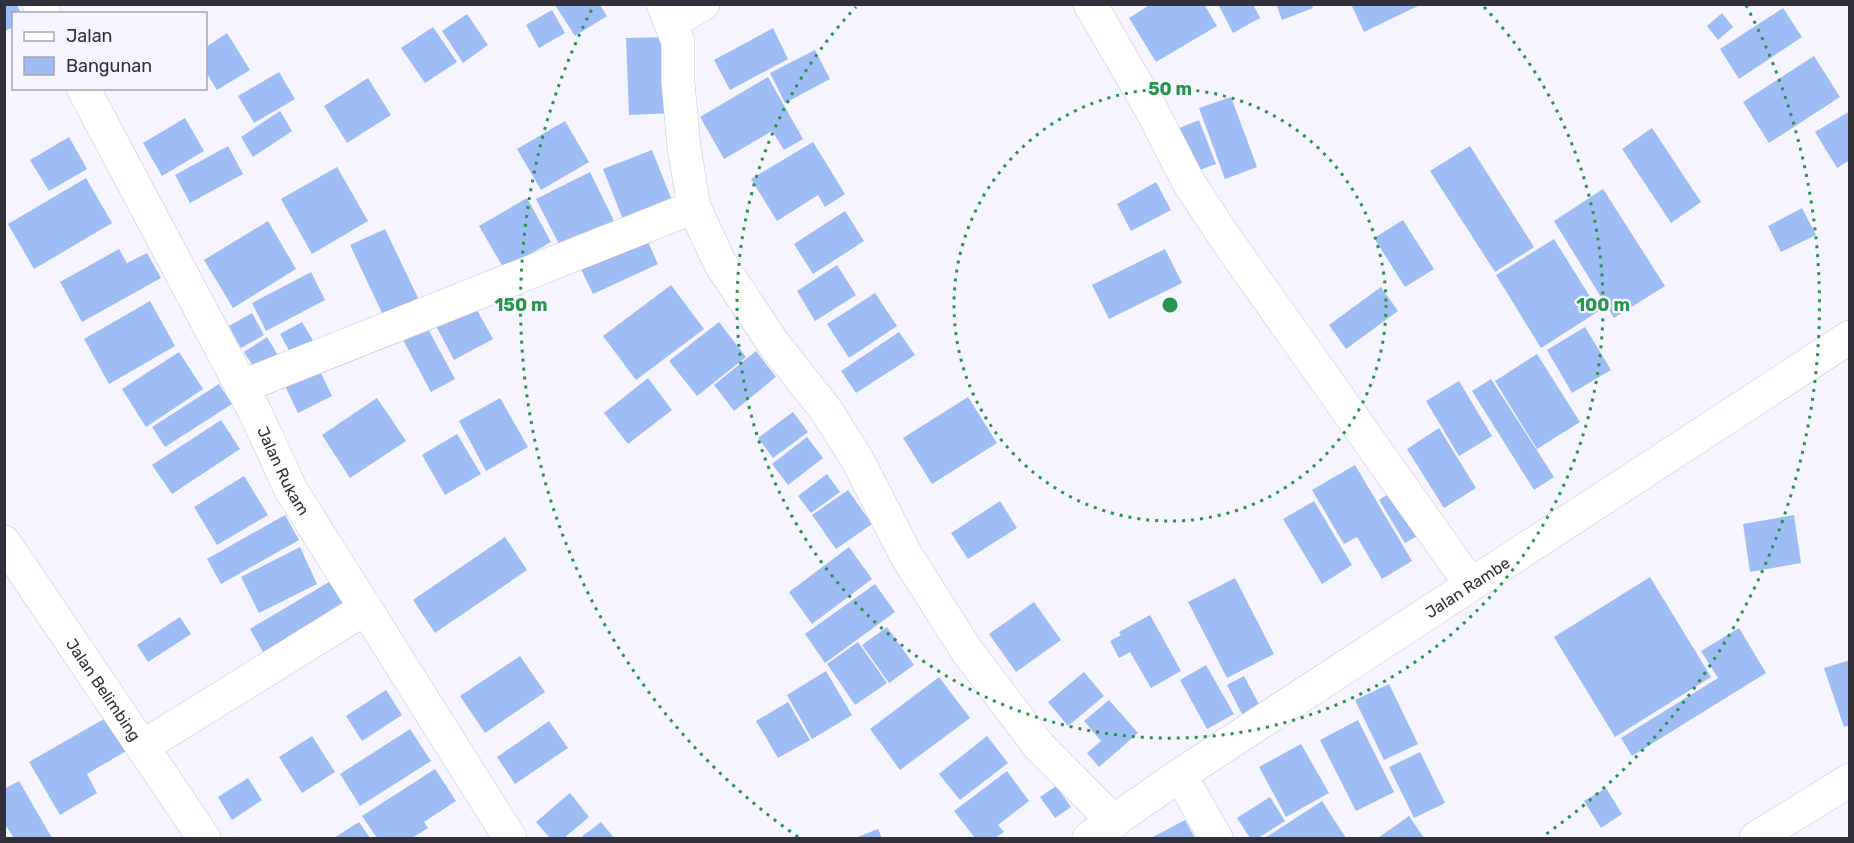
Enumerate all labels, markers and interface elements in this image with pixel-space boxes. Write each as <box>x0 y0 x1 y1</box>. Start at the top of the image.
legend <box>12 12 207 90</box>
text: Jalan <box>66 25 113 47</box>
text: Bangunan <box>66 55 152 77</box>
text: 50 m <box>1148 78 1192 100</box>
text: 150 m <box>494 294 548 316</box>
text: 100 m <box>1576 294 1630 316</box>
centre of rings <box>1160 295 1180 315</box>
street label: Jalan Rukam <box>253 424 313 519</box>
street label: Jalan Rambe <box>1422 553 1514 622</box>
street label: Jalan Belimbing <box>62 635 145 745</box>

